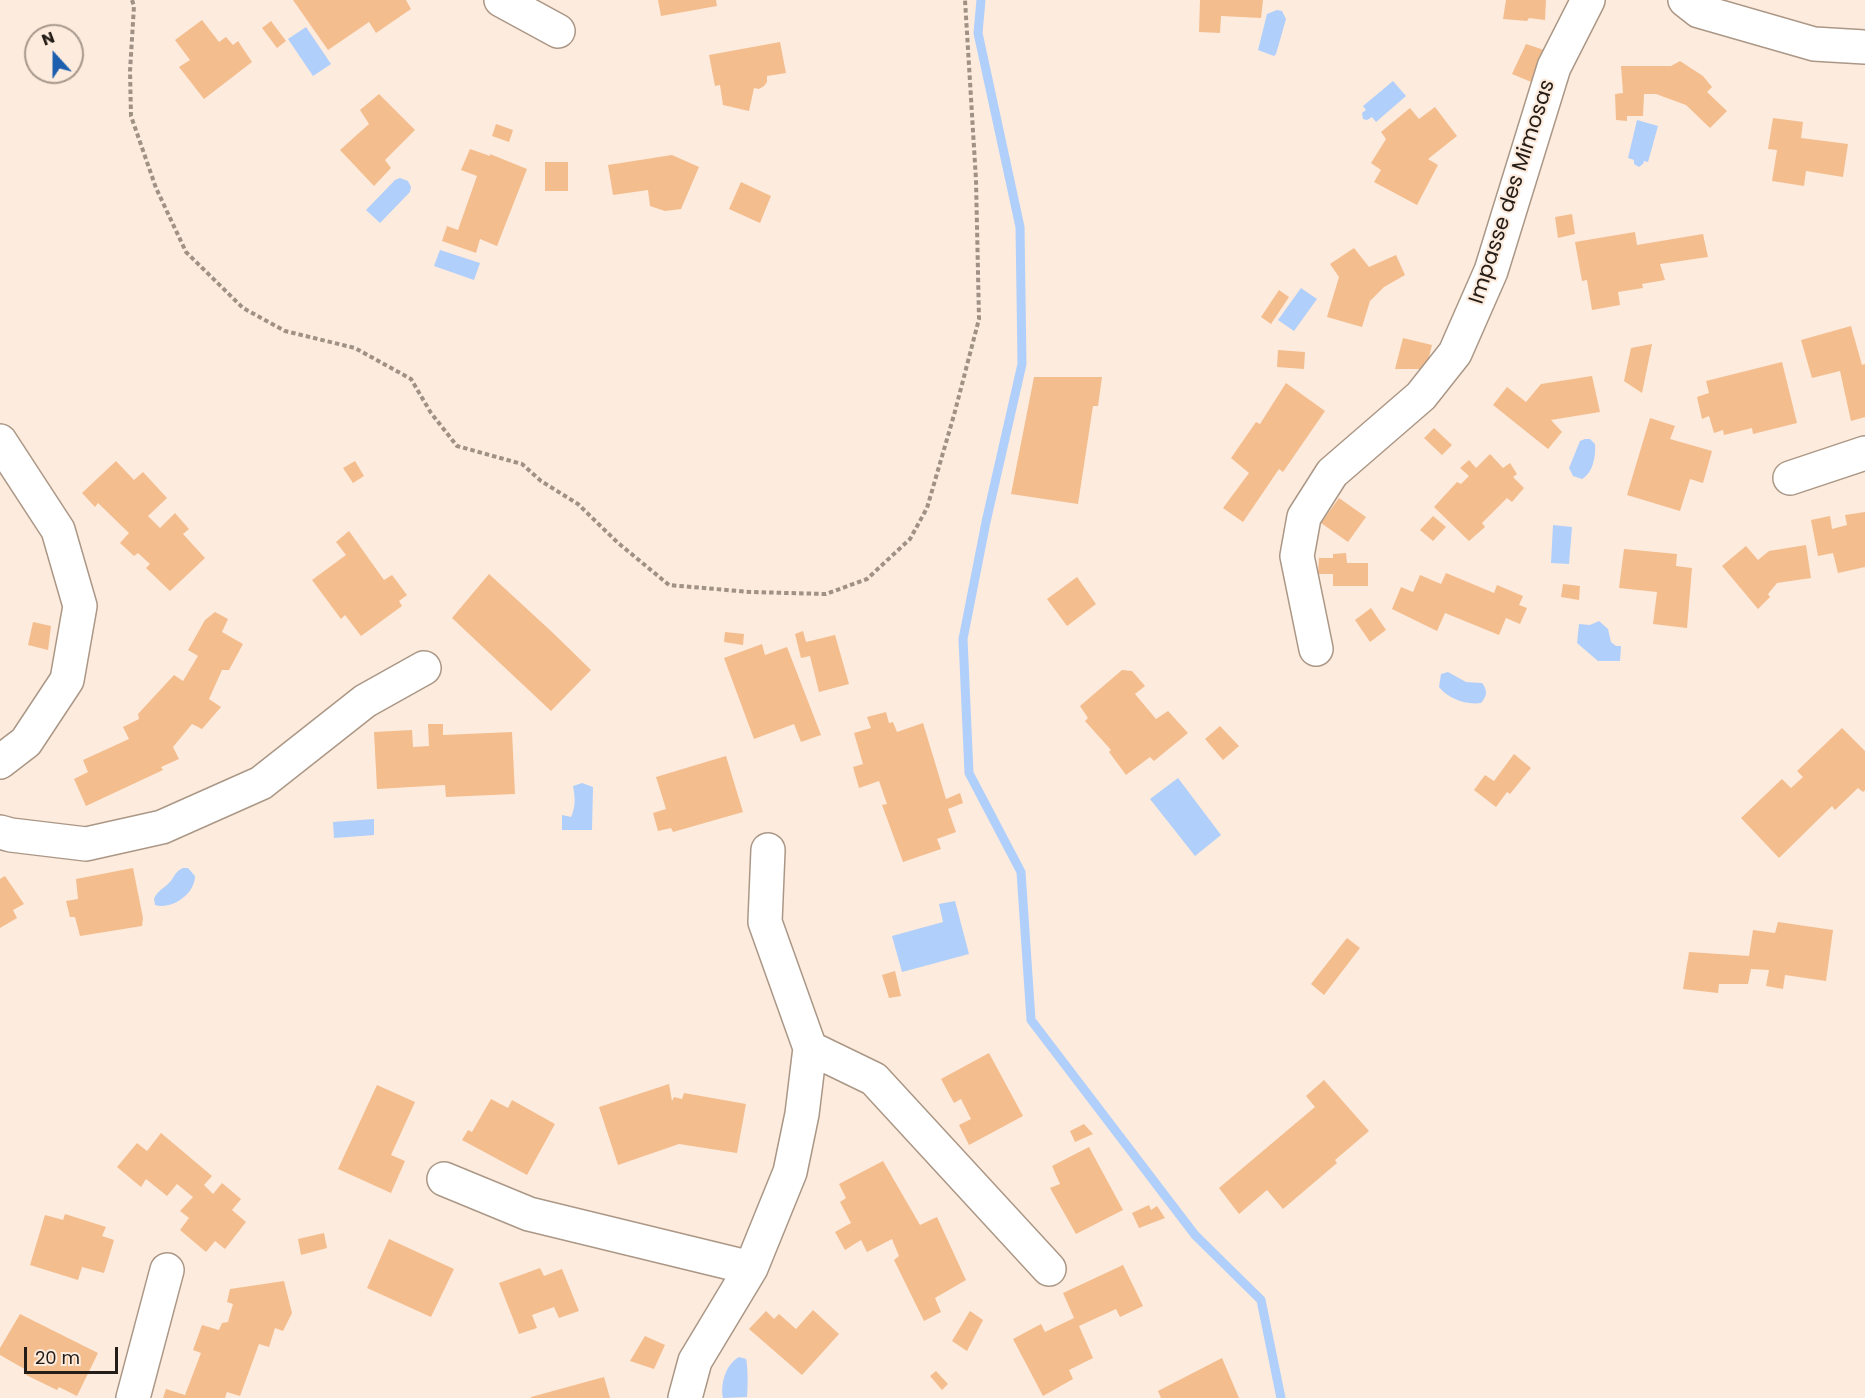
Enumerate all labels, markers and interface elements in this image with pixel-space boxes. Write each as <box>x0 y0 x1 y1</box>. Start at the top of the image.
north arrow <box>24 24 84 84</box>
text: N <box>38 26 58 51</box>
street label: Impasse des Mimosas <box>1465 77 1561 307</box>
scale bar <box>27 1335 122 1373</box>
text: 20 m <box>35 1345 80 1370</box>

